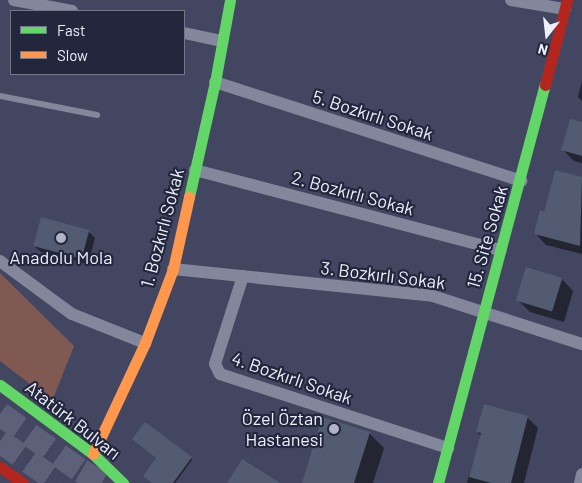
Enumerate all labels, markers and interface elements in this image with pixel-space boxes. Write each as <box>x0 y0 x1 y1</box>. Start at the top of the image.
legend <box>10 10 185 75</box>
north arrow <box>522 10 572 60</box>
text: Fast <box>57 21 85 39</box>
text: N <box>536 40 550 59</box>
text: Slow <box>57 46 88 64</box>
street label: 5. Bozkırlı Sokak <box>310 85 436 145</box>
street label: 1. Bozkırlı Sokak <box>136 166 188 290</box>
street label: 2. Bozkırlı Sokak <box>289 166 417 220</box>
street label: 15. Site Sokak <box>462 183 512 291</box>
marker: Anadolu Mola <box>55 232 67 244</box>
place label: Anadolu Mola <box>10 246 112 268</box>
street label: 3. Bozkırlı Sokak <box>319 257 447 293</box>
street label: 4. Bozkırlı Sokak <box>229 347 355 409</box>
street label: Atatürk Bulvarı <box>21 376 125 464</box>
place label: Özel Öztan Hastanesi <box>242 408 323 450</box>
marker: Özel Öztan Hastanesi <box>327 422 341 436</box>

